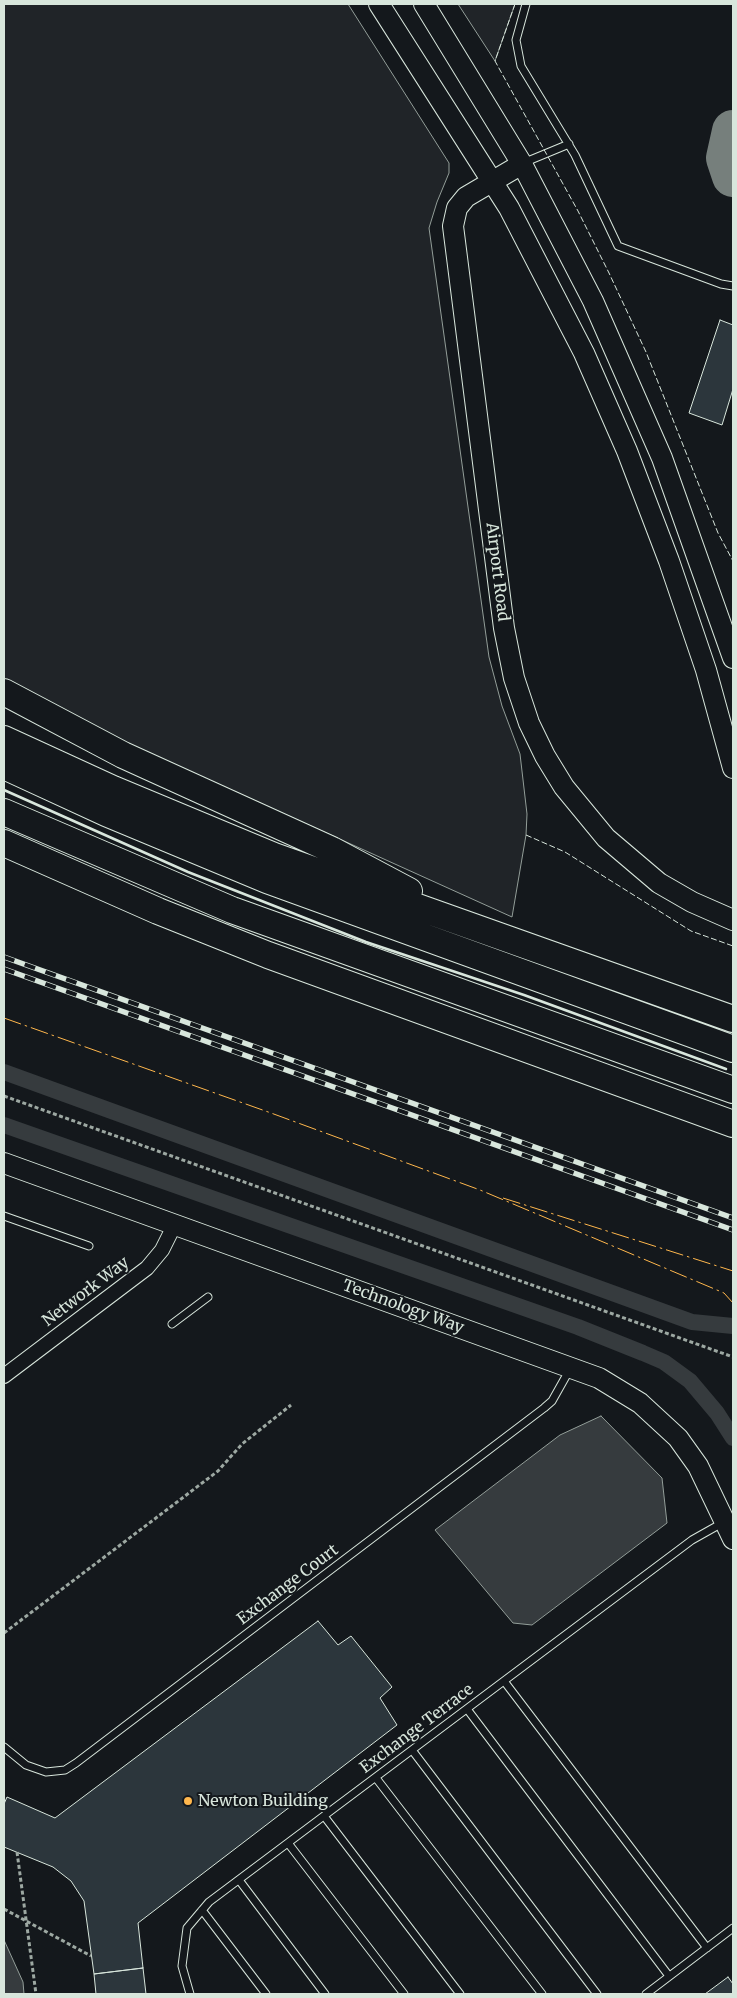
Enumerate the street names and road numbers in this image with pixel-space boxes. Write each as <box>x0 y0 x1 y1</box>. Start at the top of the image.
street label: Airport Road <box>481 522 513 622</box>
street label: Network Way <box>39 1253 133 1331</box>
street label: Technology Way <box>340 1276 466 1338</box>
street label: Exchange Court <box>234 1541 342 1629</box>
street label: Exchange Terrace <box>357 1680 477 1778</box>

